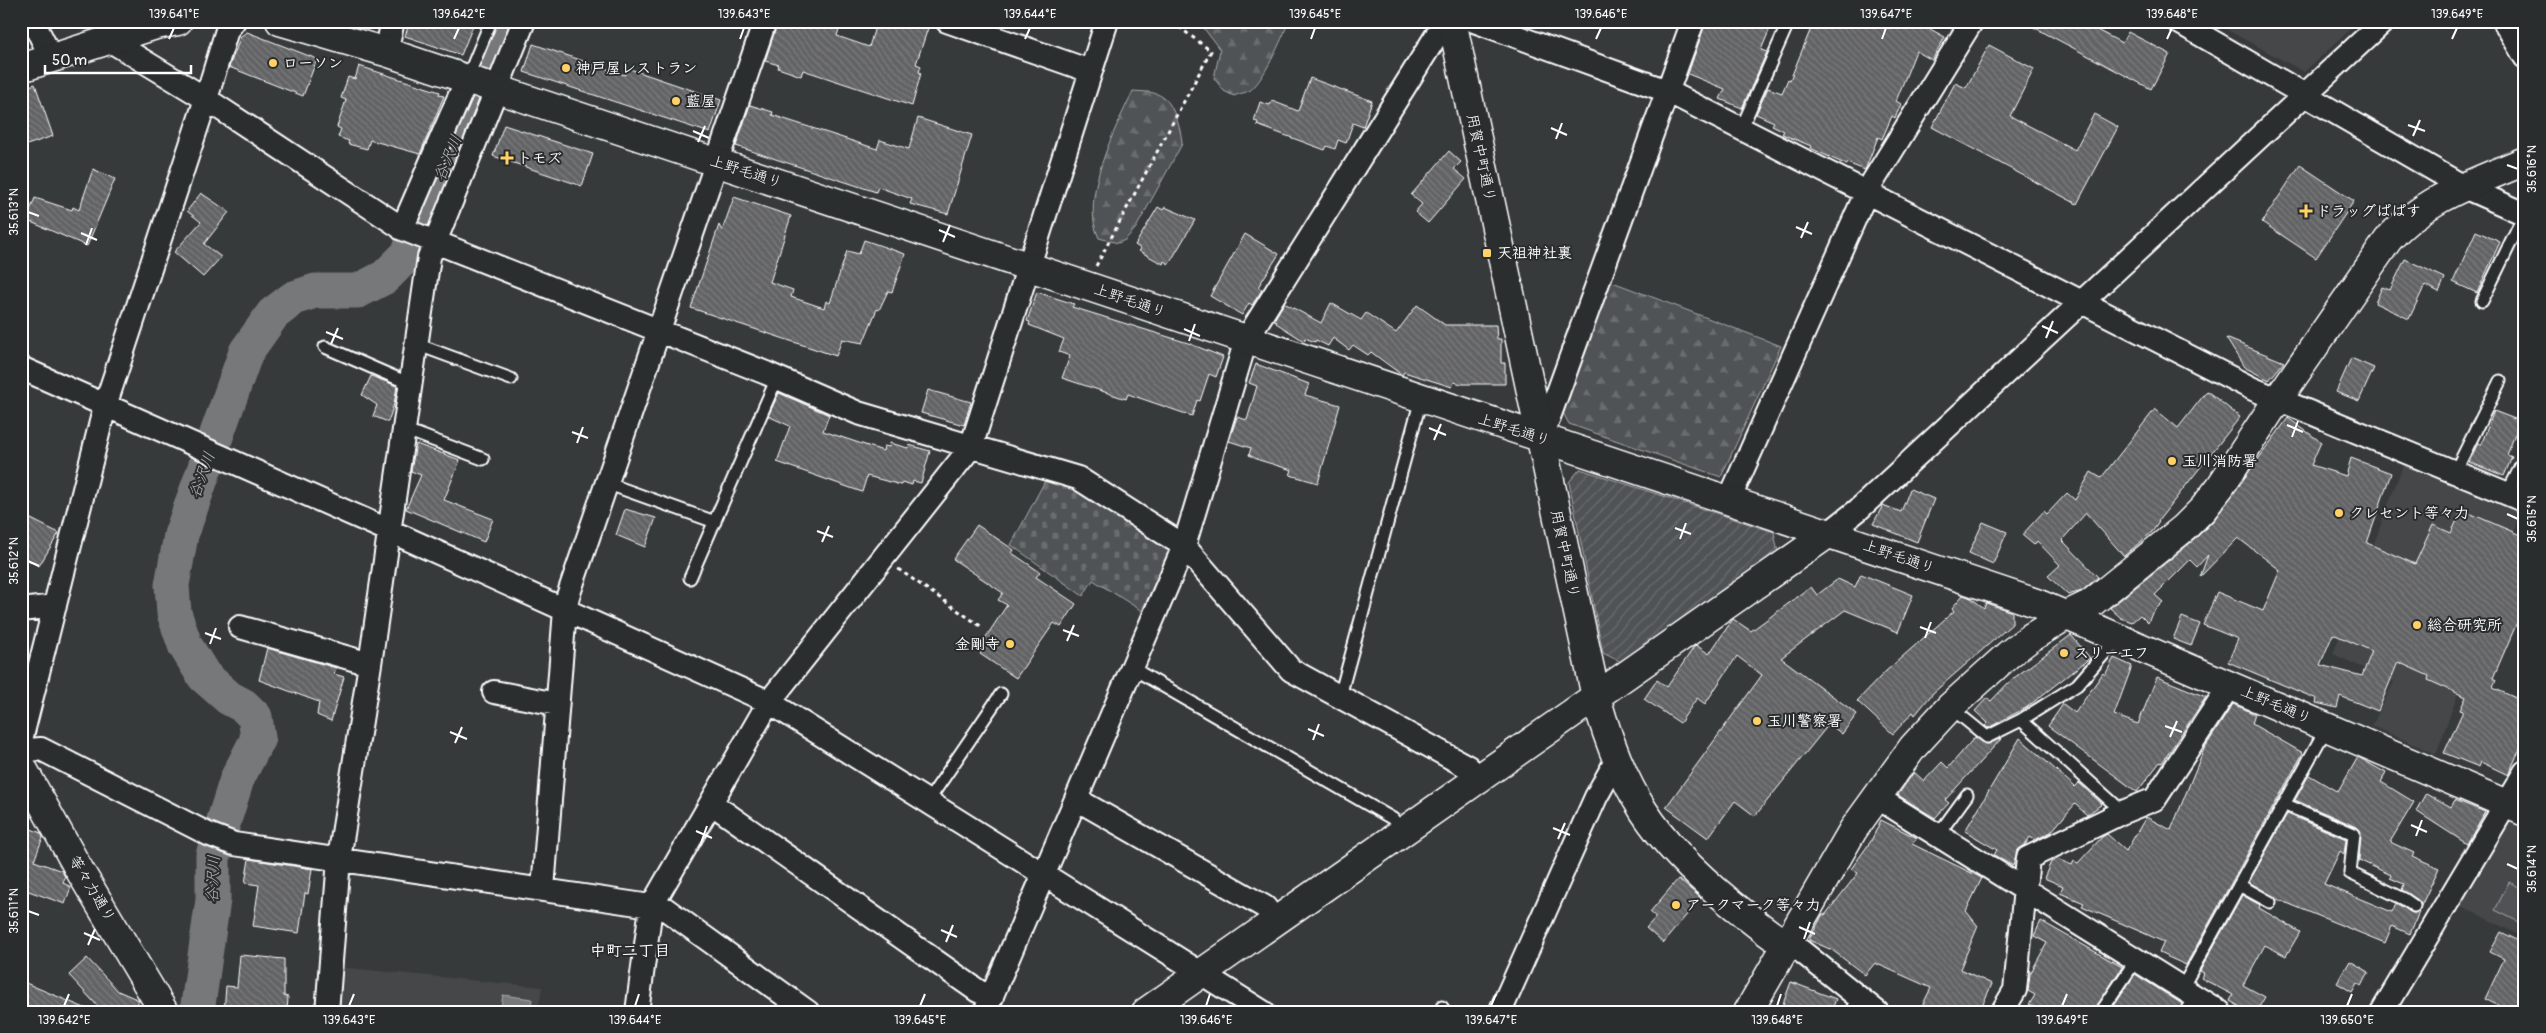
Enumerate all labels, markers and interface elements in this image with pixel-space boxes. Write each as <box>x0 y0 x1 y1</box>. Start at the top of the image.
text: 139.641°E <box>149 7 199 22</box>
text: 139.642°E <box>433 7 485 22</box>
text: 139.643°E <box>718 7 770 22</box>
text: 139.644°E <box>1004 7 1056 22</box>
text: 139.645°E <box>1289 7 1341 22</box>
text: 139.646°E <box>1575 7 1627 22</box>
text: 139.647°E <box>1860 7 1912 22</box>
text: 139.648°E <box>2146 7 2198 22</box>
text: 139.649°E <box>2431 7 2483 22</box>
scale bar <box>45 42 191 74</box>
text: 50 m <box>52 51 87 70</box>
place label: ローソン <box>283 54 343 73</box>
marker: ローソン <box>267 57 279 69</box>
place label: 神戸屋レストラン <box>576 59 697 78</box>
marker: 神戸屋レストラン <box>560 62 572 74</box>
place label: 藍屋 <box>686 92 716 111</box>
marker: 藍屋 <box>670 95 682 107</box>
street label: 用賀中町通り <box>1462 112 1500 204</box>
water label: 谷沢川 <box>429 132 467 184</box>
text: 35.616°N <box>2525 145 2540 193</box>
place label: トモズ <box>517 149 562 168</box>
street label: 上野毛通り <box>707 151 785 193</box>
marker: トモズ <box>501 152 513 164</box>
text: 35.613°N <box>7 188 22 236</box>
place label: ドラッグぱぱす <box>2316 202 2421 221</box>
marker: ドラッグぱぱす <box>2300 205 2312 217</box>
place label: 天祖神社裏 <box>1497 244 1572 263</box>
marker: 天祖神社裏 <box>1481 247 1493 259</box>
street label: 上野毛通り <box>1091 280 1169 322</box>
street label: 上野毛通り <box>1475 409 1553 451</box>
water label: 谷沢川 <box>184 449 220 501</box>
place label: 玉川消防署 <box>2182 452 2257 471</box>
marker: 玉川消防署 <box>2166 455 2178 467</box>
text: 35.615°N <box>2525 495 2540 543</box>
place label: クレセント等々力 <box>2349 504 2469 523</box>
marker: クレセント等々力 <box>2333 507 2345 519</box>
street label: 用賀中町通り <box>1546 508 1584 600</box>
street label: 上野毛通り <box>1860 536 1938 578</box>
text: 35.612°N <box>7 537 22 585</box>
place label: 総合研究所 <box>2427 616 2502 635</box>
marker: 総合研究所 <box>2411 619 2423 631</box>
place label: 金剛寺 <box>955 635 1000 654</box>
marker: 金剛寺 <box>1004 638 1016 650</box>
place label: スリーエフ <box>2074 644 2149 663</box>
marker: スリーエフ <box>2058 647 2070 659</box>
street label: 上野毛通り <box>2238 682 2314 728</box>
place label: 玉川警察署 <box>1767 712 1842 731</box>
marker: 玉川警察署 <box>1751 715 1763 727</box>
text: 35.614°N <box>2525 845 2540 893</box>
street label: 等々力通り <box>65 852 119 926</box>
water label: 谷沢川 <box>202 855 224 903</box>
text: 35.611°N <box>7 888 22 934</box>
place label: アークマーク等々力 <box>1686 896 1820 915</box>
marker: アークマーク等々力 <box>1670 899 1682 911</box>
district label: 中町二丁目 <box>590 941 670 961</box>
text: 139.642°E <box>38 1013 90 1028</box>
text: 139.643°E <box>323 1013 375 1028</box>
text: 139.644°E <box>609 1013 661 1028</box>
text: 139.645°E <box>894 1013 946 1028</box>
text: 139.646°E <box>1180 1013 1232 1028</box>
text: 139.647°E <box>1465 1013 1517 1028</box>
text: 139.648°E <box>1751 1013 1803 1028</box>
text: 139.649°E <box>2036 1013 2088 1028</box>
text: 139.650°E <box>2320 1013 2374 1028</box>

